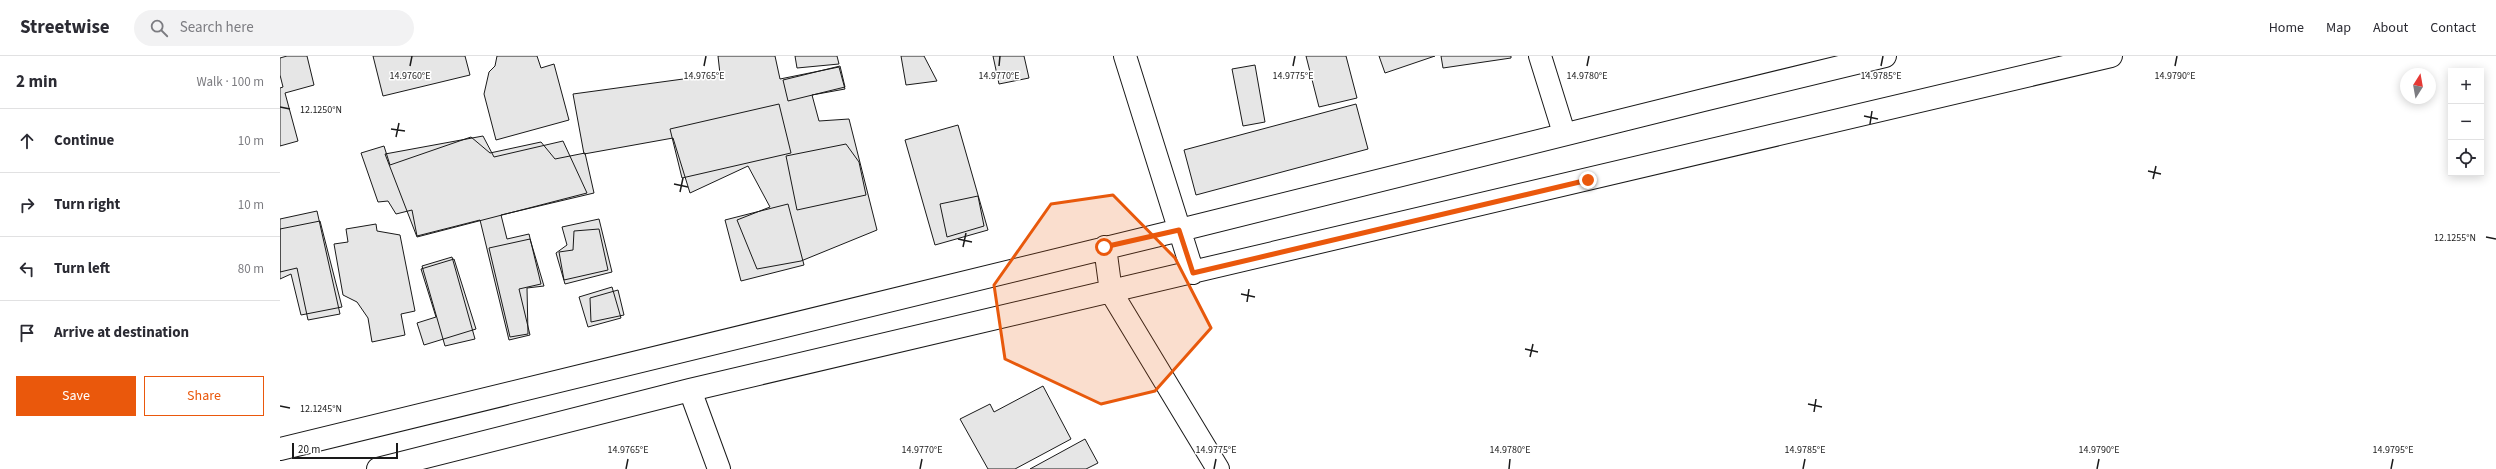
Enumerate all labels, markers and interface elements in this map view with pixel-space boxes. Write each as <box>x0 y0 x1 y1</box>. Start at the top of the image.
search box <box>134 10 414 46</box>
text: Streetwise <box>20 14 110 41</box>
icon: search <box>148 17 170 39</box>
text: Search here <box>180 17 254 38</box>
text: Home <box>2269 18 2304 38</box>
text: Map <box>2326 18 2351 38</box>
text: About <box>2373 18 2408 38</box>
text: Contact <box>2430 18 2476 38</box>
north arrow <box>2400 68 2436 104</box>
map controls <box>2448 68 2484 176</box>
button: + <box>2448 68 2484 104</box>
text: 14.9760°E <box>390 69 430 83</box>
text: 14.9765°E <box>684 69 724 83</box>
text: 14.9770°E <box>979 69 1019 83</box>
text: 14.9775°E <box>1273 69 1313 83</box>
text: 14.9780°E <box>1567 69 1607 83</box>
text: 14.9785°E <box>1861 69 1901 83</box>
text: 14.9790°E <box>2155 69 2195 83</box>
text: 2 min <box>16 70 57 94</box>
text: Walk · 100 m <box>196 73 264 91</box>
text: 12.1250°N <box>300 103 342 117</box>
button: − <box>2448 104 2484 140</box>
icon: ahead <box>16 130 38 152</box>
text: Continue <box>54 130 114 151</box>
text: 10 m <box>238 132 264 150</box>
button: locate <box>2448 140 2484 176</box>
route end <box>1579 171 1597 189</box>
icon: right <box>16 194 38 216</box>
text: Turn right <box>54 194 120 215</box>
text: 10 m <box>238 196 264 214</box>
text: 12.1255°N <box>2434 231 2476 245</box>
route start <box>1095 238 1113 256</box>
icon: left <box>16 258 38 280</box>
text: Turn left <box>54 258 110 279</box>
text: 80 m <box>238 260 264 278</box>
icon: arrive <box>16 322 38 344</box>
text: Arrive at destination <box>54 322 189 343</box>
button: Save <box>16 376 136 416</box>
button: Share <box>144 376 264 416</box>
text: 12.1245°N <box>300 402 342 416</box>
scale bar <box>292 441 398 460</box>
text: 20 m <box>298 442 320 457</box>
text: 14.9765°E <box>608 443 648 457</box>
text: 14.9770°E <box>902 443 942 457</box>
text: 14.9775°E <box>1196 443 1236 457</box>
text: 14.9780°E <box>1490 443 1530 457</box>
text: 14.9785°E <box>1785 443 1825 457</box>
text: 14.9790°E <box>2079 443 2119 457</box>
text: 14.9795°E <box>2373 443 2413 457</box>

